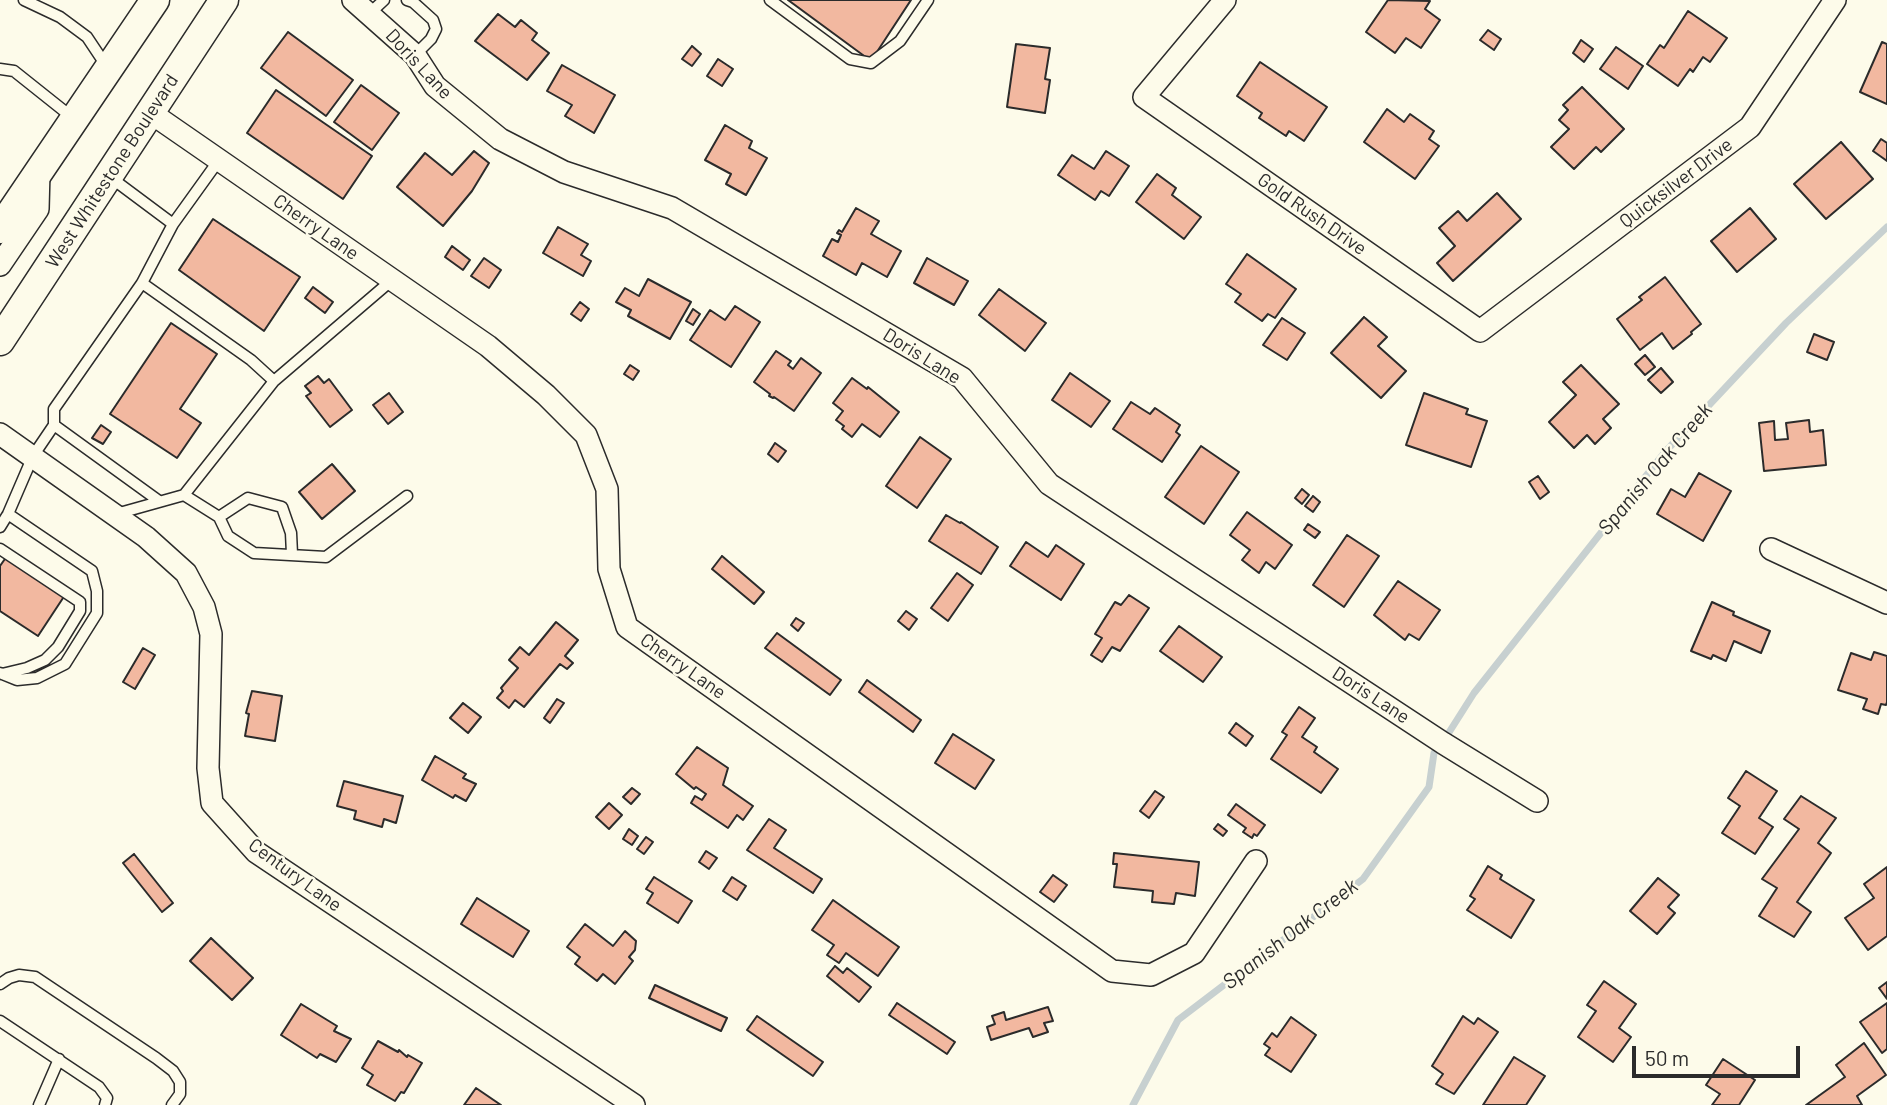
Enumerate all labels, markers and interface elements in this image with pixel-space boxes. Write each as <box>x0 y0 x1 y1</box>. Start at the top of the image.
street label: Doris Lane <box>381 24 457 104</box>
street label: West Whitestone Boulevard <box>41 70 183 272</box>
street label: Quicksilver Drive <box>1615 133 1737 233</box>
street label: Gold Rush Drive <box>1253 168 1371 260</box>
street label: Cherry Lane <box>269 189 363 265</box>
street label: Doris Lane <box>879 323 965 389</box>
water label: Spanish Oak Creek <box>1592 398 1718 540</box>
street label: Cherry Lane <box>636 628 730 704</box>
street label: Doris Lane <box>1328 662 1414 728</box>
street label: Century Lane <box>244 834 346 916</box>
water label: Spanish Oak Creek <box>1217 873 1363 995</box>
scale bar <box>1635 1032 1803 1076</box>
text: 50 m <box>1645 1045 1689 1070</box>

